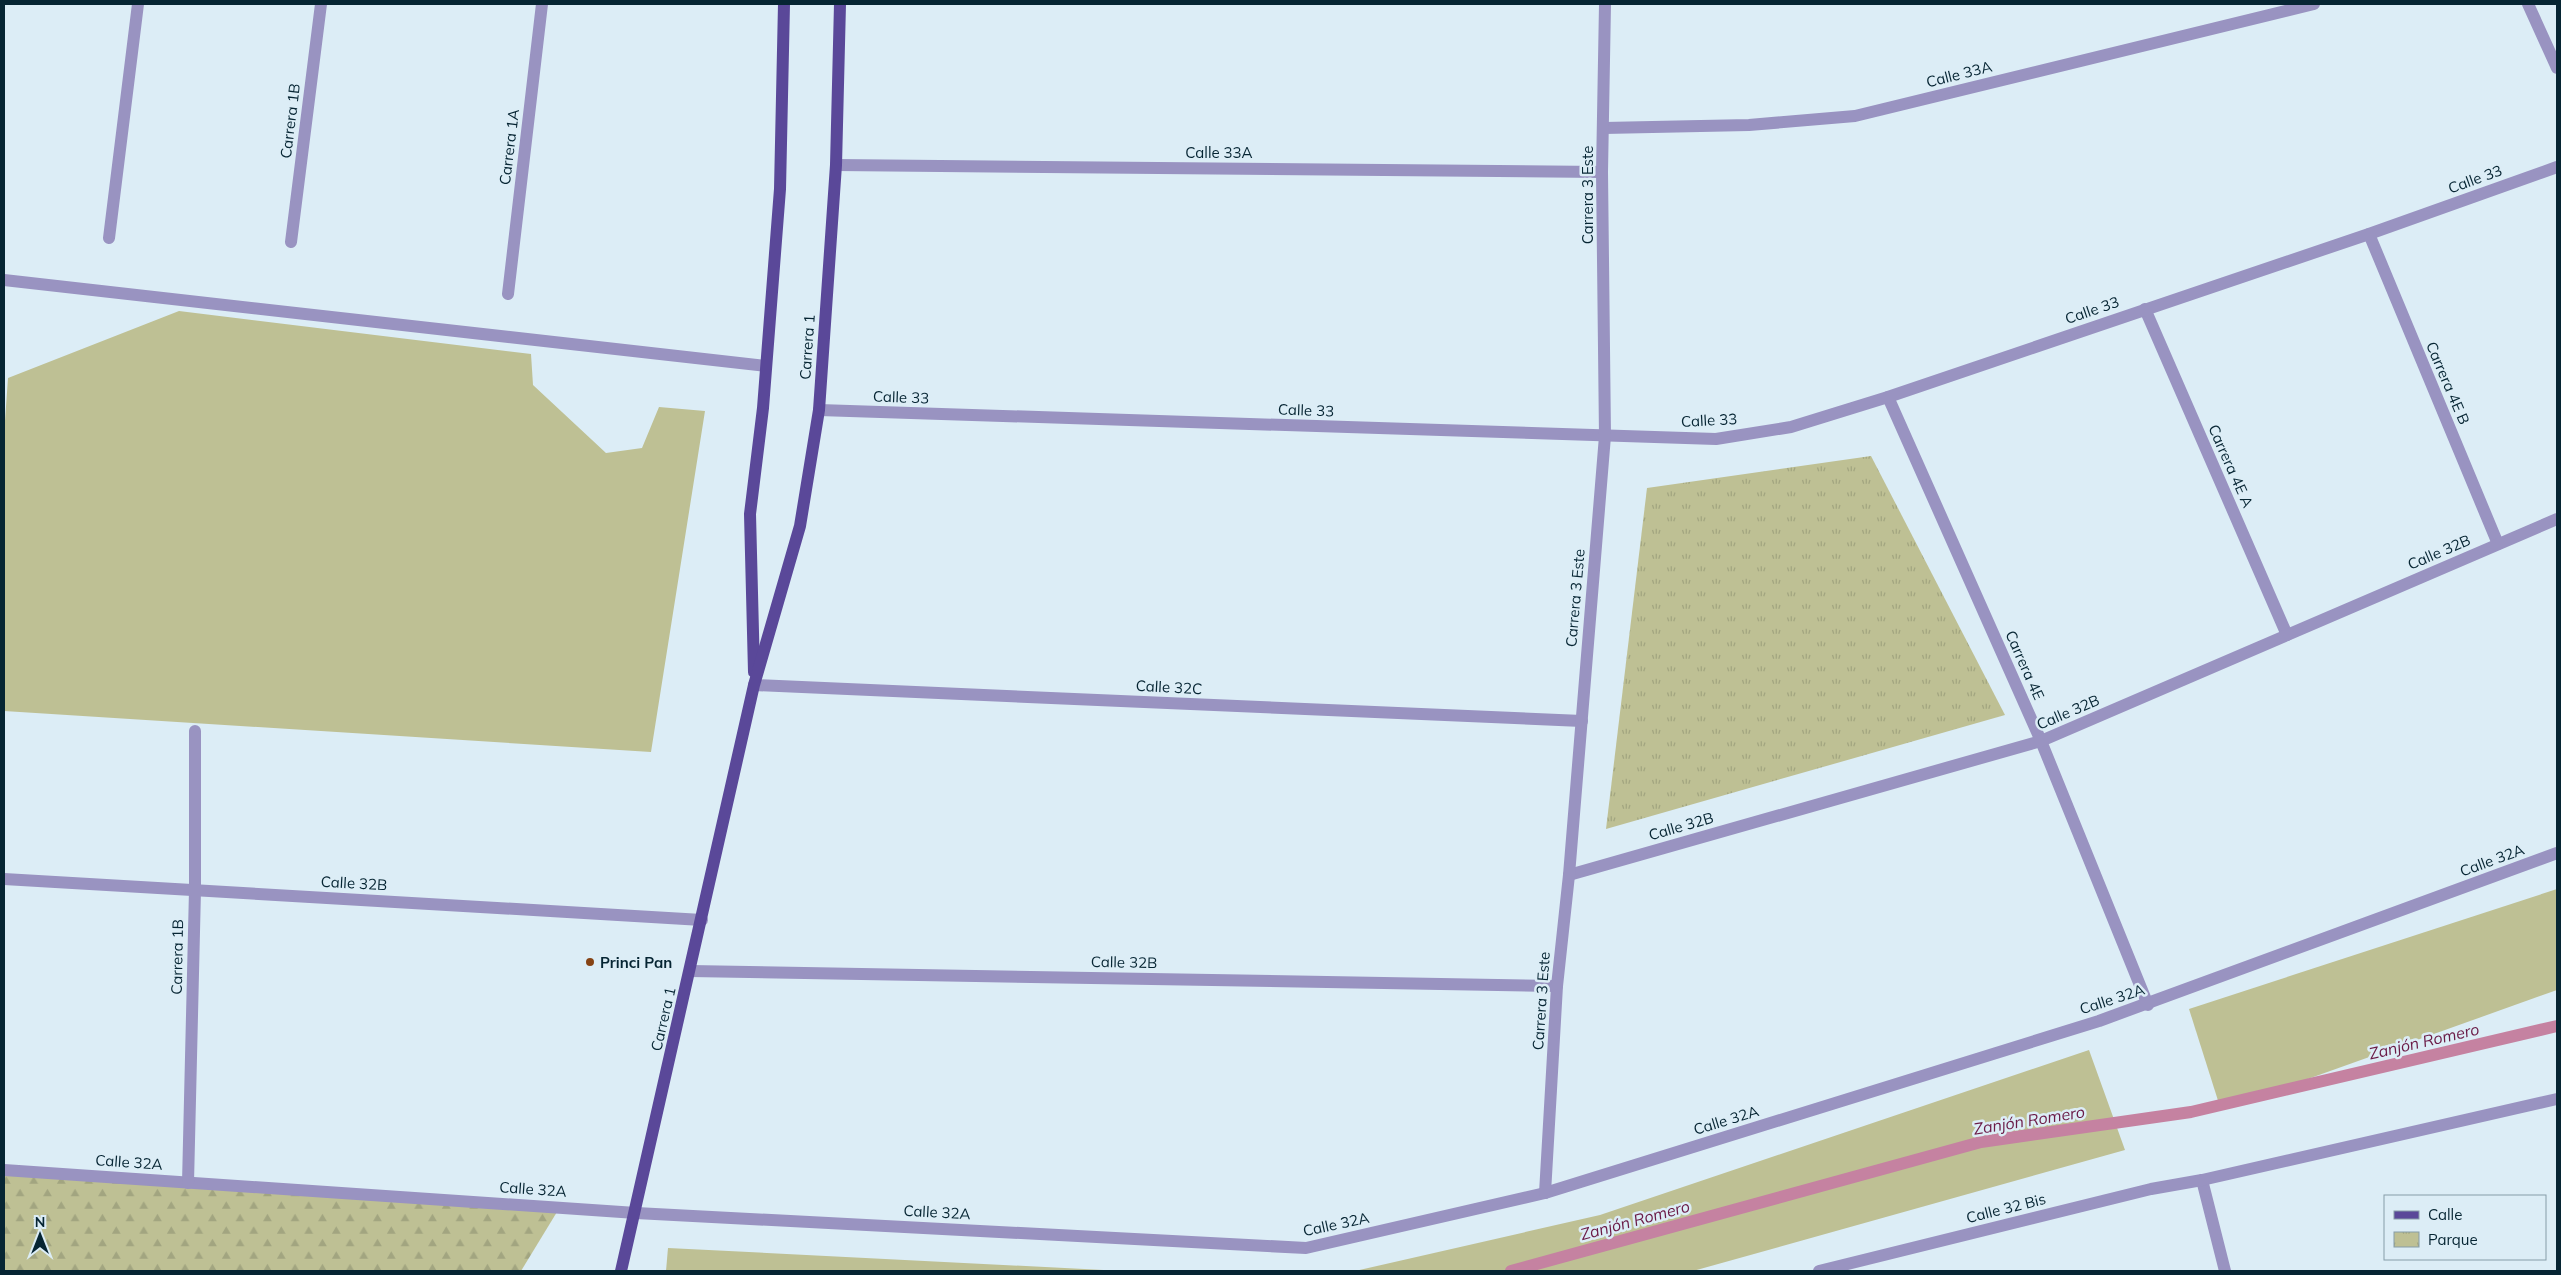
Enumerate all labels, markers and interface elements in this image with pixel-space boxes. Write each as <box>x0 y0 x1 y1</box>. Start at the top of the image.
street label: Calle 33A <box>1924 57 1994 91</box>
street label: Carrera 1B <box>276 82 304 160</box>
street label: Carrera 1A <box>495 108 523 186</box>
street label: Calle 33A <box>1185 143 1253 162</box>
street label: Carrera 3 Este <box>1578 146 1597 244</box>
street label: Calle 33 <box>2445 160 2505 198</box>
street label: Calle 33 <box>2062 292 2122 328</box>
street label: Carrera 1 <box>795 314 819 380</box>
street label: Carrera 4E B <box>2422 339 2474 427</box>
street label: Calle 33 <box>873 387 929 407</box>
street label: Calle 33 <box>1278 400 1334 420</box>
street label: Calle 33 <box>1680 409 1738 431</box>
street label: Carrera 4E A <box>2204 421 2258 511</box>
street label: Calle 32B <box>2405 530 2473 574</box>
street label: Carrera 3 Este <box>1561 548 1589 648</box>
street label: Carrera 4E <box>2001 627 2049 703</box>
street label: Calle 32C <box>1135 676 1203 698</box>
street label: Calle 32B <box>2034 690 2102 734</box>
street label: Calle 32B <box>1646 808 1716 844</box>
street label: Calle 32A <box>2457 840 2527 880</box>
street label: Calle 32B <box>320 872 388 894</box>
street label: Carrera 1B <box>167 919 187 995</box>
street label: Carrera 3 Este <box>1528 951 1554 1051</box>
street label: Calle 32B <box>1091 952 1157 972</box>
place label: Princi Pan <box>600 953 672 972</box>
marker: Princi Pan <box>584 956 596 968</box>
street label: Calle 32A <box>2077 980 2147 1018</box>
street label: Carrera 1 <box>646 985 680 1053</box>
water label: Zanjón Romero <box>2367 1019 2481 1063</box>
street label: Calle 32A <box>1691 1101 1761 1139</box>
water label: Zanjón Romero <box>1972 1101 2086 1139</box>
street label: Calle 32A <box>95 1150 163 1174</box>
street label: Calle 32A <box>499 1177 567 1201</box>
street label: Calle 32 Bis <box>1964 1189 2048 1227</box>
legend <box>2384 1195 2546 1260</box>
water label: Zanjón Romero <box>1578 1196 1692 1244</box>
street label: Calle 32A <box>903 1201 971 1223</box>
text: Calle <box>2428 1205 2462 1224</box>
street label: Calle 32A <box>1301 1208 1371 1240</box>
north arrow <box>15 1210 65 1260</box>
text: N <box>35 1213 45 1231</box>
text: Parque <box>2428 1230 2478 1249</box>

